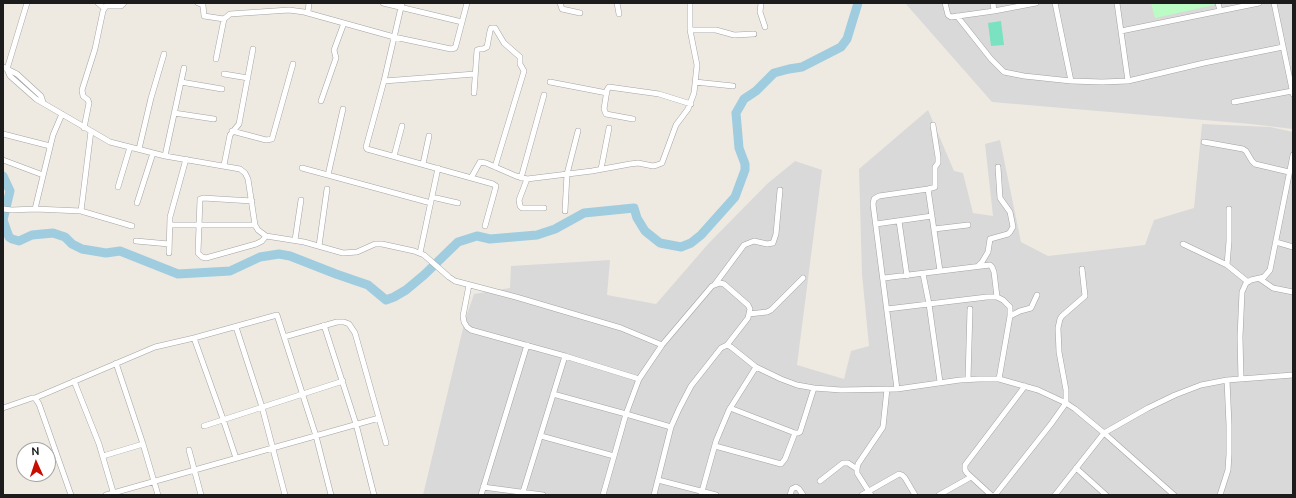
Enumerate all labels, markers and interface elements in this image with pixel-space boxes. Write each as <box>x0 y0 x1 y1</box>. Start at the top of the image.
north arrow <box>16 442 56 482</box>
text: N <box>31 445 40 457</box>

